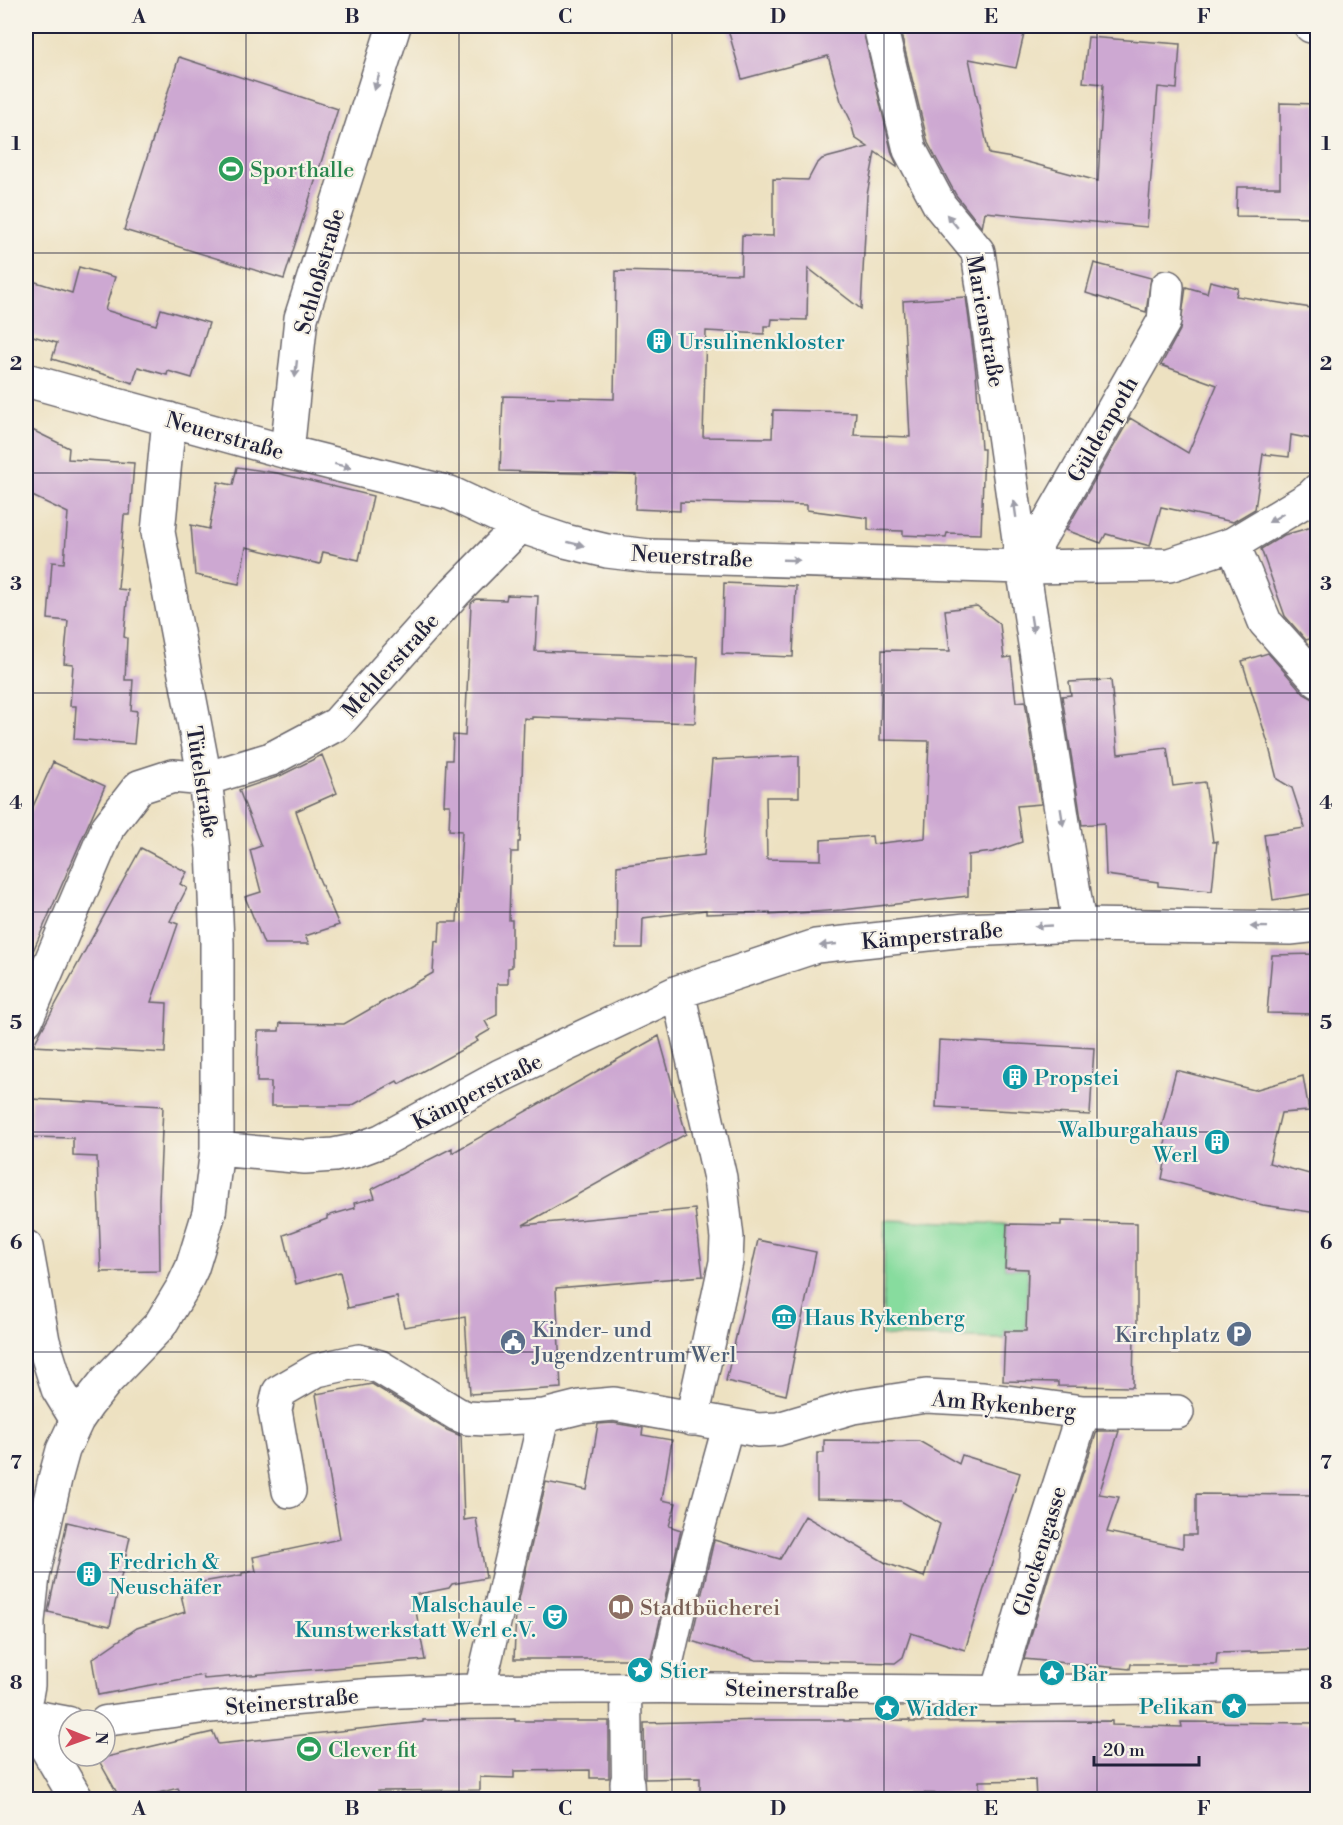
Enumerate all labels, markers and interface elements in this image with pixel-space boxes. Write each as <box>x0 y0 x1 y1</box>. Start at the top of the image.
text: A <box>131 5 147 30</box>
text: B <box>344 5 360 30</box>
text: C <box>558 5 572 30</box>
text: D <box>770 5 786 30</box>
text: E <box>984 5 998 30</box>
text: F <box>1197 5 1211 30</box>
one-way arrow <box>372 73 381 91</box>
text: 1 <box>11 132 21 157</box>
text: 1 <box>1321 132 1331 157</box>
sports icon: Sporthalle <box>216 154 246 184</box>
place label: Sporthalle <box>250 157 354 184</box>
street label: Schloßstraße <box>290 205 351 337</box>
one-way arrow <box>946 213 959 229</box>
street label: Marienstraße <box>960 253 1009 389</box>
building icon: Ursulinenkloster <box>644 326 674 356</box>
place label: Ursulinenkloster <box>678 329 845 356</box>
text: 2 <box>10 352 22 377</box>
text: 2 <box>1320 352 1332 377</box>
one-way arrow <box>291 360 300 379</box>
street label: Güldenpoth <box>1062 372 1145 488</box>
street label: Neuerstraße <box>162 407 287 466</box>
one-way arrow <box>334 462 353 472</box>
one-way arrow <box>1010 499 1019 518</box>
one-way arrow <box>1267 513 1284 523</box>
one-way arrow <box>567 539 585 549</box>
street label: Neuerstraße <box>630 541 754 574</box>
one-way arrow <box>781 556 800 565</box>
text: 3 <box>10 572 22 597</box>
text: 3 <box>1320 572 1332 597</box>
street label: Mehlerstraße <box>337 608 445 724</box>
one-way arrow <box>1027 615 1036 634</box>
street label: Tütelstraße <box>179 724 224 840</box>
text: 4 <box>9 791 23 816</box>
text: 4 <box>1319 791 1333 816</box>
one-way arrow <box>1058 808 1067 827</box>
street label: Kämperstraße <box>860 917 1004 956</box>
one-way arrow <box>1034 922 1053 931</box>
one-way arrow <box>1250 923 1269 932</box>
one-way arrow <box>819 940 838 950</box>
text: 5 <box>10 1011 22 1036</box>
text: 5 <box>1320 1011 1332 1036</box>
street label: Kämperstraße <box>408 1048 547 1137</box>
building icon: Propstei <box>1000 1062 1030 1092</box>
place label: Propstei <box>1034 1065 1119 1092</box>
place label: Walburgahaus Werl <box>1057 1117 1198 1169</box>
building icon: Walburgahaus Werl <box>1202 1127 1232 1157</box>
text: 6 <box>10 1231 23 1256</box>
text: 6 <box>1320 1231 1333 1256</box>
museum icon: Haus Rykenberg <box>769 1302 799 1332</box>
place label: Haus Rykenberg <box>804 1305 966 1332</box>
place label: Kinder- und Jugendzentrum Werl <box>531 1317 737 1369</box>
parking icon: Kirchplatz <box>1224 1319 1254 1349</box>
place label: Kirchplatz <box>1115 1322 1220 1349</box>
public building icon: Kinder- und Jugendzentrum Werl <box>498 1327 528 1357</box>
street label: Am Rykenberg <box>930 1386 1078 1425</box>
text: 7 <box>10 1451 22 1476</box>
text: 7 <box>1320 1451 1332 1476</box>
street label: Glockengasse <box>1008 1483 1073 1620</box>
place label: Fredrich & Neuschäfer <box>109 1549 222 1601</box>
building icon: Fredrich & Neuschäfer <box>74 1559 104 1589</box>
place label: Malschaule - Kunstwerkstatt Werl e.V. <box>295 1592 536 1644</box>
library icon: Stadtbücherei <box>606 1592 636 1622</box>
place label: Stadtbücherei <box>640 1595 780 1622</box>
theatre icon: Malschaule - Kunstwerkstatt Werl e.V. <box>540 1602 570 1632</box>
place icon: Stier <box>625 1655 655 1685</box>
place label: Stier <box>660 1658 708 1685</box>
place icon: Bär <box>1037 1658 1067 1688</box>
place label: Bär <box>1071 1661 1108 1688</box>
text: 8 <box>10 1671 23 1696</box>
text: 8 <box>1320 1671 1333 1696</box>
street label: Steinerstraße <box>725 1676 859 1705</box>
street label: Steinerstraße <box>224 1683 360 1722</box>
place icon: Pelikan <box>1219 1691 1249 1721</box>
place icon: Widder <box>872 1693 902 1723</box>
place label: Pelikan <box>1139 1694 1214 1721</box>
place label: Widder <box>905 1696 978 1723</box>
north arrow <box>57 1708 117 1768</box>
scale bar <box>1094 1729 1199 1767</box>
text: N <box>91 1732 111 1745</box>
sports icon: Clever fit <box>294 1734 324 1764</box>
place label: Clever fit <box>328 1737 418 1764</box>
text: 20 m <box>1103 1739 1145 1762</box>
text: A <box>131 1797 147 1822</box>
text: B <box>344 1797 360 1822</box>
text: C <box>558 1797 572 1822</box>
text: D <box>770 1797 786 1822</box>
text: E <box>984 1797 998 1822</box>
text: F <box>1197 1797 1211 1822</box>

